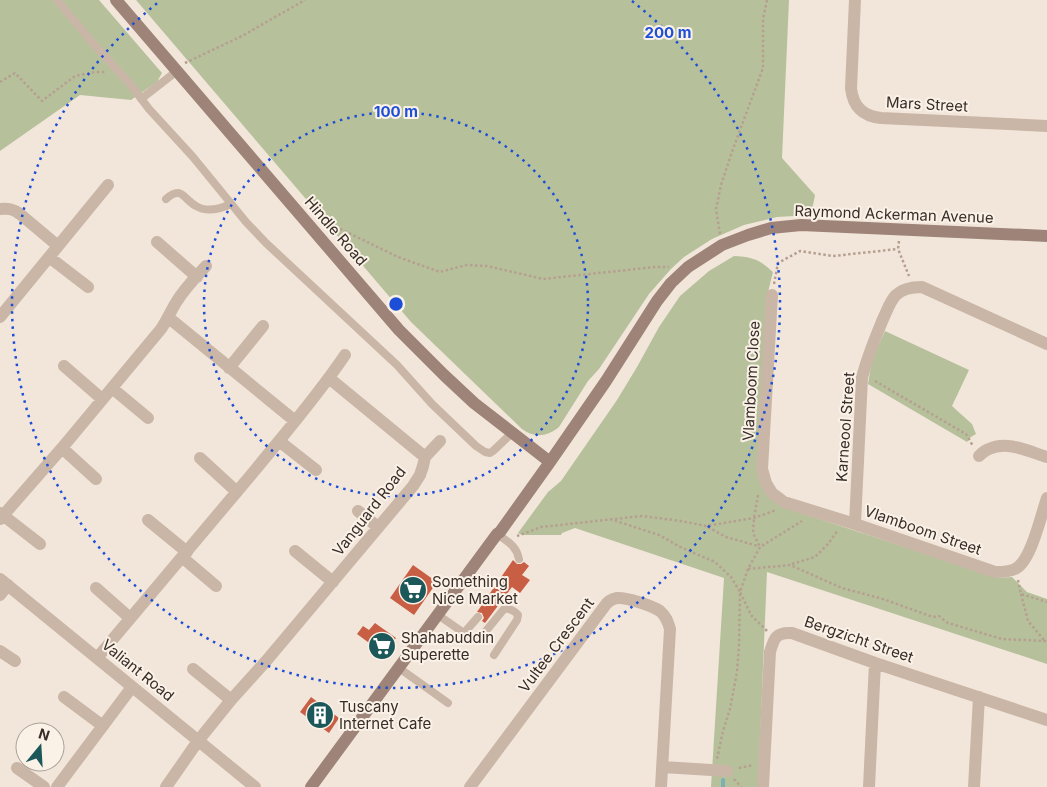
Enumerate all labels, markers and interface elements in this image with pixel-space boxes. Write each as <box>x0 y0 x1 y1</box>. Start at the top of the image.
text: 200 m <box>645 23 691 42</box>
street label: Mars Street <box>886 92 969 116</box>
text: 100 m <box>374 102 418 121</box>
street label: Hindle Road <box>301 192 371 270</box>
street label: Raymond Ackerman Avenue <box>794 201 994 227</box>
centre of rings <box>387 295 405 313</box>
street label: Vlamboom Close <box>738 320 764 442</box>
street label: Karneool Street <box>832 371 858 483</box>
street label: Vanguard Road <box>328 462 410 560</box>
street label: Vlamboom Street <box>862 501 984 559</box>
place label: Something Nice Market <box>432 572 518 608</box>
supermarket icon: Something Nice Market <box>398 575 428 605</box>
street label: Vultee Crescent <box>514 594 598 696</box>
street label: Bergzicht Street <box>802 611 916 667</box>
place label: Shahabuddin Superette <box>401 628 494 664</box>
supermarket icon: Shahabuddin Superette <box>367 631 397 661</box>
street label: Valiant Road <box>98 635 178 705</box>
place label: Tuscany Internet Cafe <box>339 697 431 733</box>
building icon: Tuscany Internet Cafe <box>305 700 335 730</box>
north arrow <box>15 722 65 772</box>
text: N <box>36 724 52 744</box>

